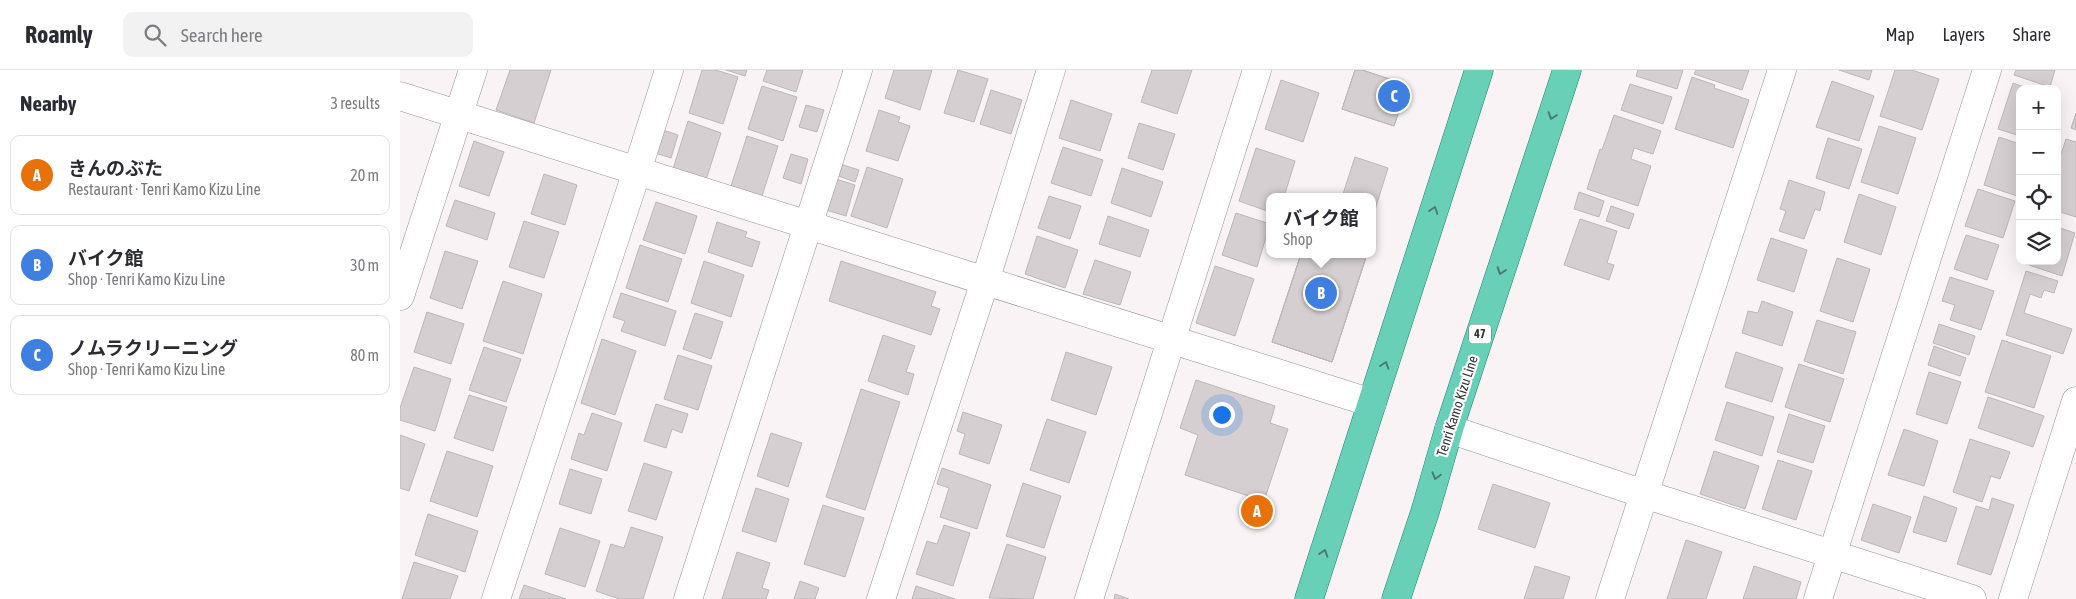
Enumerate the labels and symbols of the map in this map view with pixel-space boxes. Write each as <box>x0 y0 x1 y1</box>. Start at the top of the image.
pin: C <box>1378 77 1410 115</box>
one-way arrow <box>1547 112 1557 120</box>
one-way arrow <box>1428 206 1438 214</box>
one-way arrow <box>1497 266 1507 274</box>
pin: B <box>1305 274 1337 312</box>
road number: 47 <box>1469 324 1491 344</box>
street label: Tenri Kamo Kizu Line <box>1433 354 1481 458</box>
one-way arrow <box>1379 361 1389 369</box>
your location <box>1209 402 1235 428</box>
one-way arrow <box>1431 471 1441 479</box>
pin: A <box>1241 492 1273 530</box>
one-way arrow <box>1319 549 1329 557</box>

